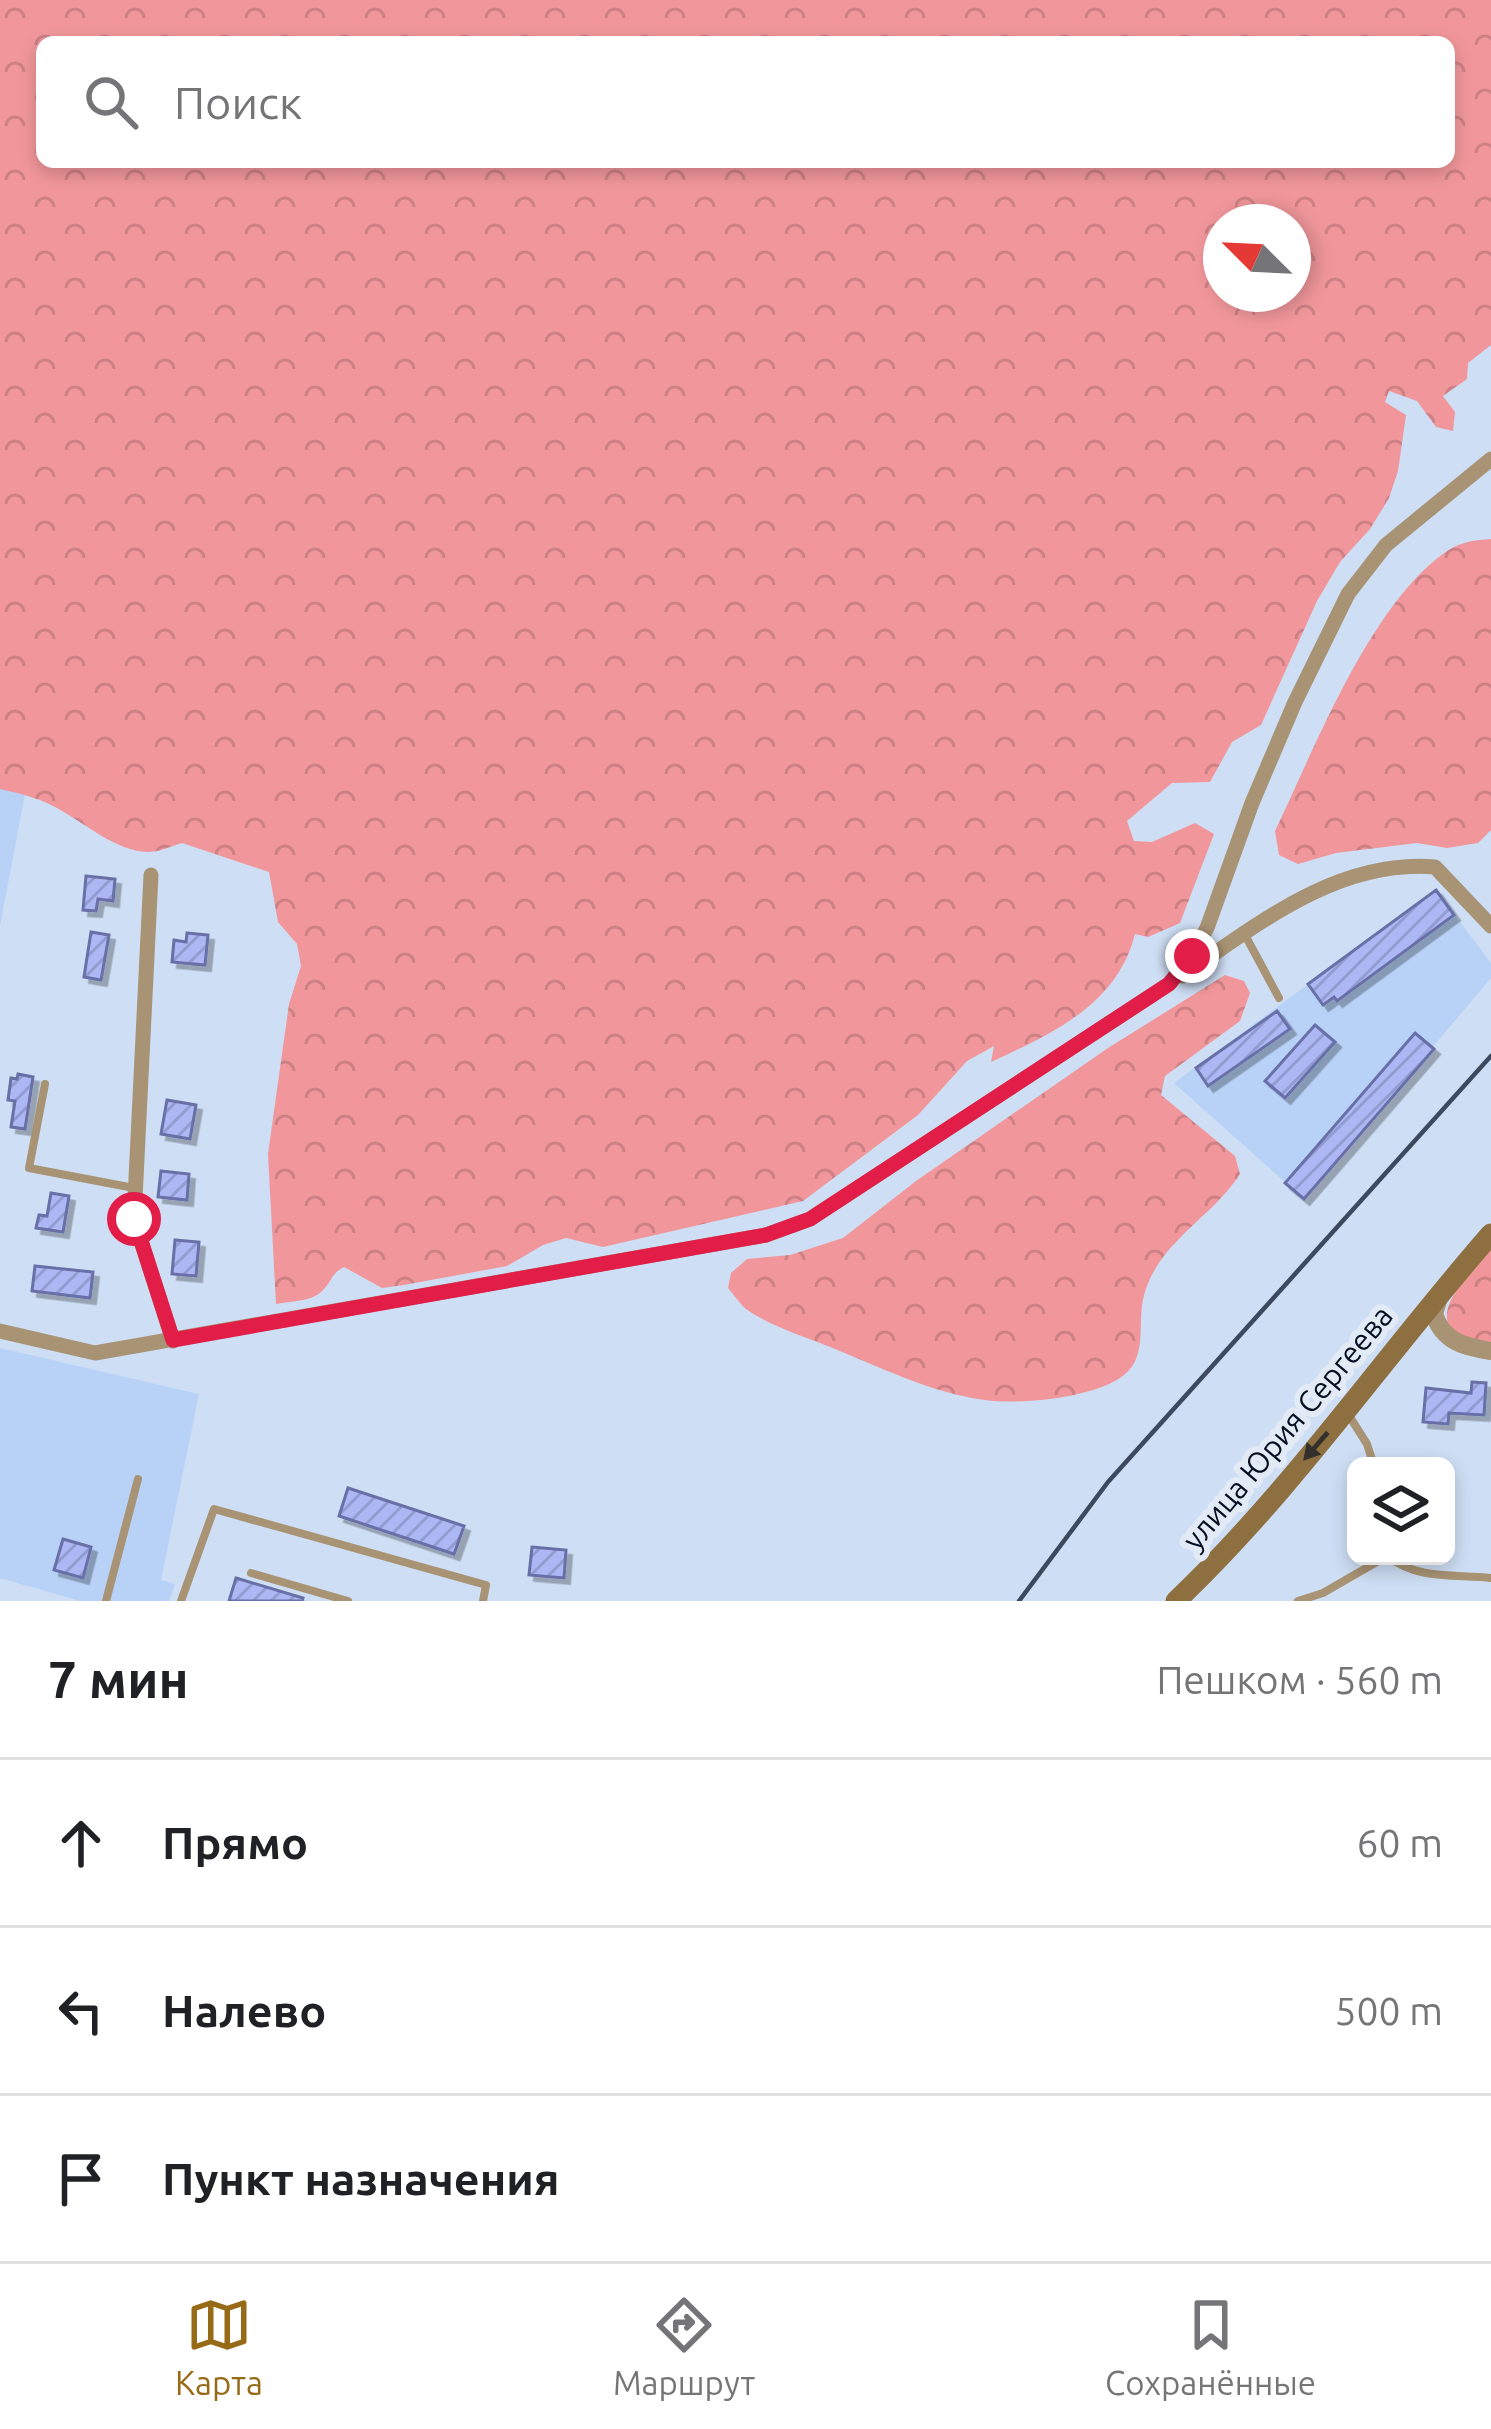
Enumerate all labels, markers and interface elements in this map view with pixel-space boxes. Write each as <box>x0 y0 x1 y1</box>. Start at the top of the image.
search box <box>36 36 1455 168</box>
icon: search <box>78 69 144 135</box>
text: Поиск <box>174 77 302 128</box>
north arrow <box>1203 204 1311 312</box>
route end <box>1165 929 1219 983</box>
route start <box>107 1192 161 1246</box>
street label: улица Юрия Сергеева <box>1175 1299 1399 1556</box>
one-way arrow <box>1303 1431 1330 1460</box>
map controls <box>1347 1457 1455 1565</box>
button: layers <box>1347 1457 1455 1565</box>
text: 7 мин <box>48 1650 189 1708</box>
text: Пешком · 560 m <box>1156 1658 1443 1701</box>
icon: ahead <box>48 1810 114 1876</box>
text: Прямо <box>162 1817 308 1868</box>
text: 60 m <box>1356 1821 1443 1864</box>
icon: left <box>48 1978 114 2044</box>
text: Налево <box>162 1985 326 2036</box>
text: 500 m <box>1334 1989 1443 2032</box>
icon: arrive <box>48 2146 114 2212</box>
text: Пункт назначения <box>162 2153 560 2204</box>
tab: Карта <box>175 2292 263 2401</box>
tab: Маршрут <box>613 2292 755 2401</box>
tab: Сохранённые <box>1105 2292 1316 2401</box>

